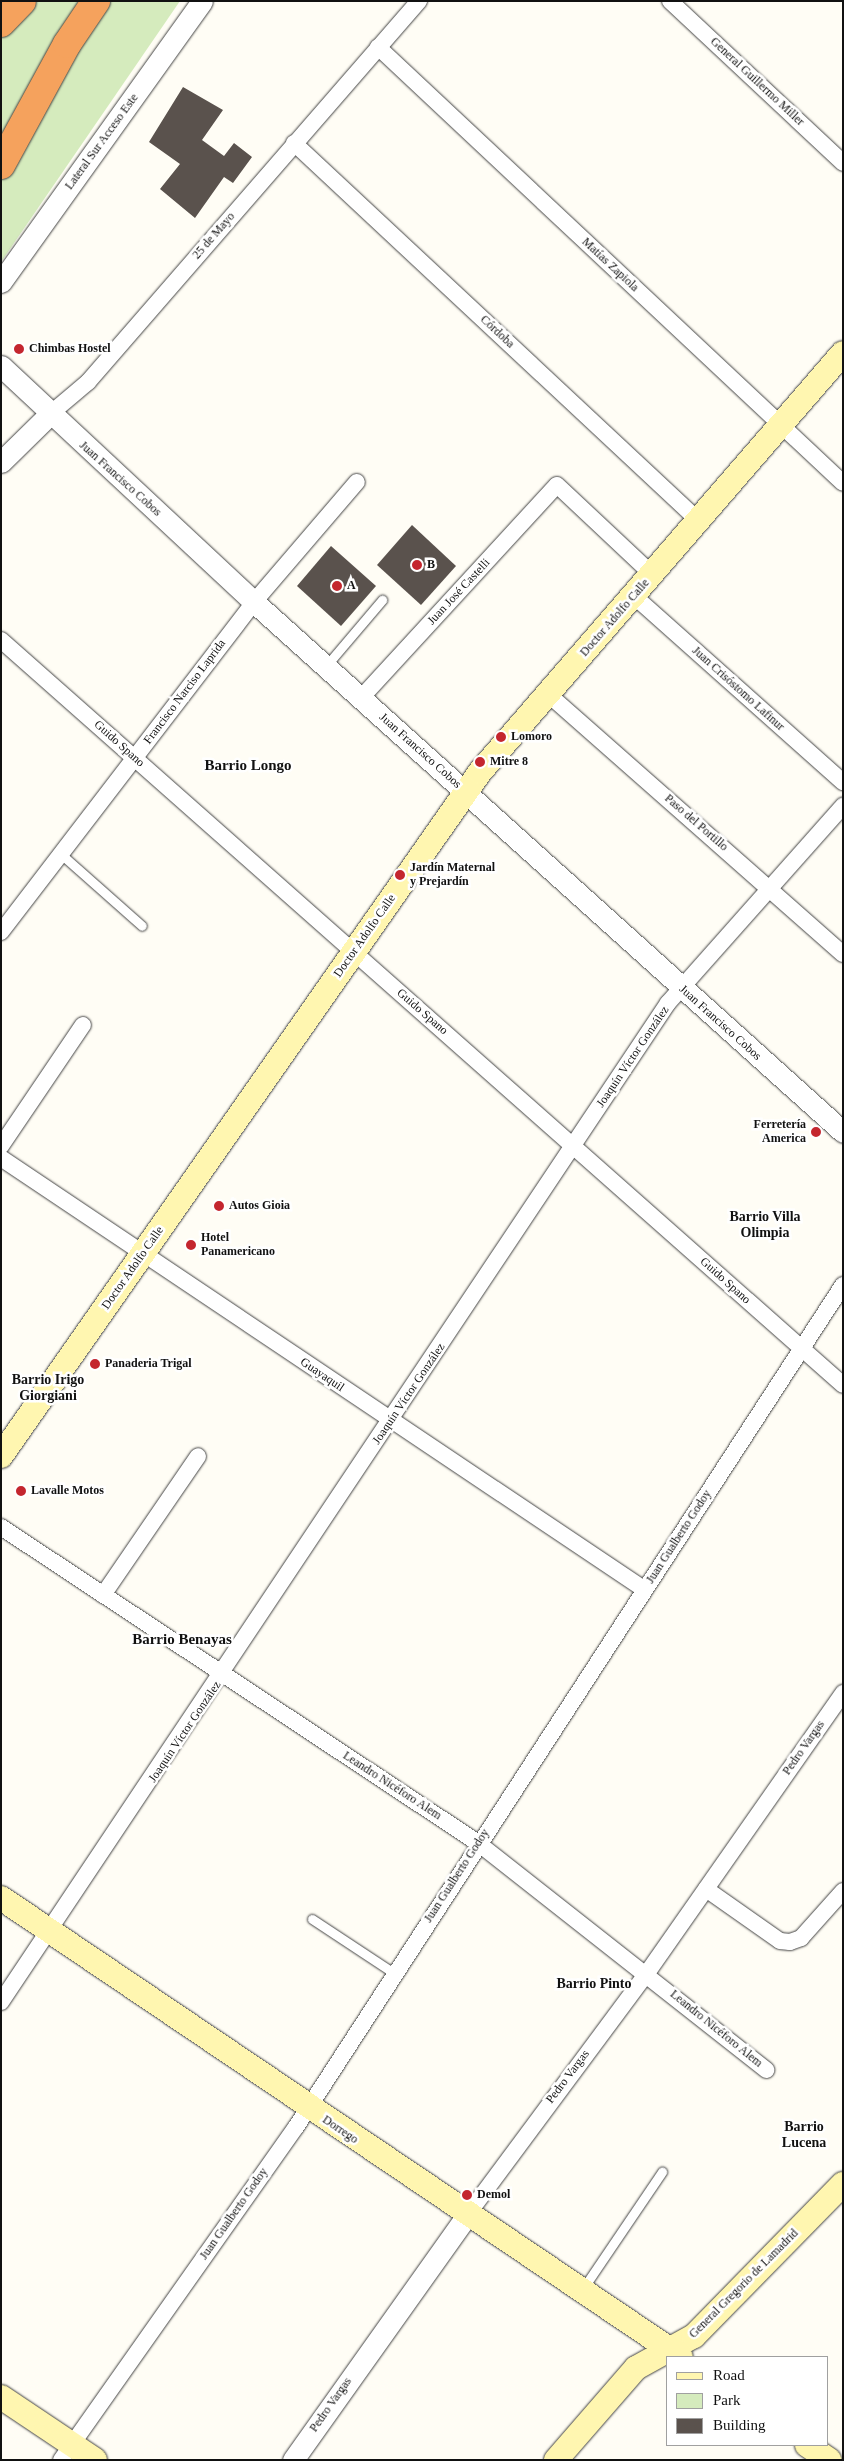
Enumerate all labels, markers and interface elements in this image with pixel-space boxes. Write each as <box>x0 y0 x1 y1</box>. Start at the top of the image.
street label: General Guillermo Miller <box>707 35 807 129</box>
street label: Lateral Sur Acceso Este <box>62 91 142 193</box>
street label: 25 de Mayo <box>190 210 238 262</box>
street label: Matías Zapiola <box>579 235 641 295</box>
street label: Córdoba <box>477 313 517 351</box>
place label: Chimbas Hostel <box>29 342 111 356</box>
marker: Chimbas Hostel <box>13 343 25 355</box>
street label: Juan Francisco Cobos <box>76 438 164 520</box>
street label: Juan José Castelli <box>425 556 493 628</box>
place label: B <box>427 558 435 572</box>
marker: B <box>411 559 423 571</box>
street label: Doctor Adolfo Calle <box>577 576 653 660</box>
place label: A <box>347 579 356 593</box>
marker: A <box>331 580 343 592</box>
street label: Francisco Narciso Laprida <box>141 637 229 747</box>
street label: Juan Crisóstomo Lafinur <box>689 644 787 734</box>
street label: Juan Francisco Cobos <box>376 710 464 792</box>
street label: Guido Spano <box>91 718 147 770</box>
place label: Lomoro <box>511 730 552 744</box>
marker: Lomoro <box>495 731 507 743</box>
place label: Mitre 8 <box>490 755 528 769</box>
marker: Mitre 8 <box>474 756 486 768</box>
district label: Barrio Longo <box>204 757 292 775</box>
street label: Paso del Portillo <box>661 792 731 854</box>
place label: Jardín Maternal y Prejardín <box>410 861 495 889</box>
marker: Jardín Maternal y Prejardín <box>394 869 406 881</box>
street label: Doctor Adolfo Calle <box>331 891 399 981</box>
street label: Juan Francisco Cobos <box>676 982 764 1064</box>
street label: Guido Spano <box>394 986 450 1038</box>
street label: Joaquín Víctor González <box>594 1004 672 1110</box>
place label: Ferretería America <box>754 1118 806 1146</box>
marker: Ferretería America <box>810 1126 822 1138</box>
place label: Autos Gioia <box>229 1199 290 1213</box>
marker: Autos Gioia <box>213 1200 225 1212</box>
district label: Barrio Villa Olimpia <box>729 1209 801 1242</box>
street label: Doctor Adolfo Calle <box>99 1223 167 1313</box>
place label: Hotel Panamericano <box>201 1231 275 1259</box>
marker: Hotel Panamericano <box>185 1239 197 1251</box>
street label: Guido Spano <box>697 1255 753 1307</box>
street label: Joaquín Víctor González <box>370 1341 448 1447</box>
street label: Guayaquil <box>297 1355 347 1395</box>
place label: Panaderia Trigal <box>105 1357 192 1371</box>
marker: Panaderia Trigal <box>89 1358 101 1370</box>
district label: Barrio Irigo Giorgiani <box>12 1372 84 1404</box>
place label: Lavalle Motos <box>31 1484 104 1498</box>
marker: Lavalle Motos <box>15 1485 27 1497</box>
street label: Juan Gualberto Godoy <box>643 1488 715 1586</box>
district label: Barrio Benayas <box>132 1631 232 1649</box>
street label: Joaquín Víctor González <box>146 1679 224 1785</box>
street label: Pedro Vargas <box>780 1718 828 1778</box>
street label: Leandro Nicéforo Alem <box>340 1749 444 1823</box>
street label: Juan Gualberto Godoy <box>421 1827 493 1925</box>
district label: Barrio Pinto <box>556 1976 632 1992</box>
street label: Leandro Nicéforo Alem <box>667 1987 765 2071</box>
street label: Pedro Vargas <box>543 2047 593 2107</box>
street label: Dorrego <box>319 2113 361 2147</box>
district label: Barrio Lucena <box>782 2119 826 2152</box>
street label: Juan Gualberto Godoy <box>197 2165 271 2263</box>
place label: Demol <box>477 2188 510 2202</box>
marker: Demol <box>461 2189 473 2201</box>
street label: General Gregorio de Lamadrid <box>686 2226 802 2342</box>
legend <box>666 2356 829 2446</box>
text: Road <box>713 2367 745 2383</box>
street label: Pedro Vargas <box>307 2375 355 2435</box>
text: Park <box>713 2392 741 2408</box>
text: Building <box>713 2417 766 2433</box>

